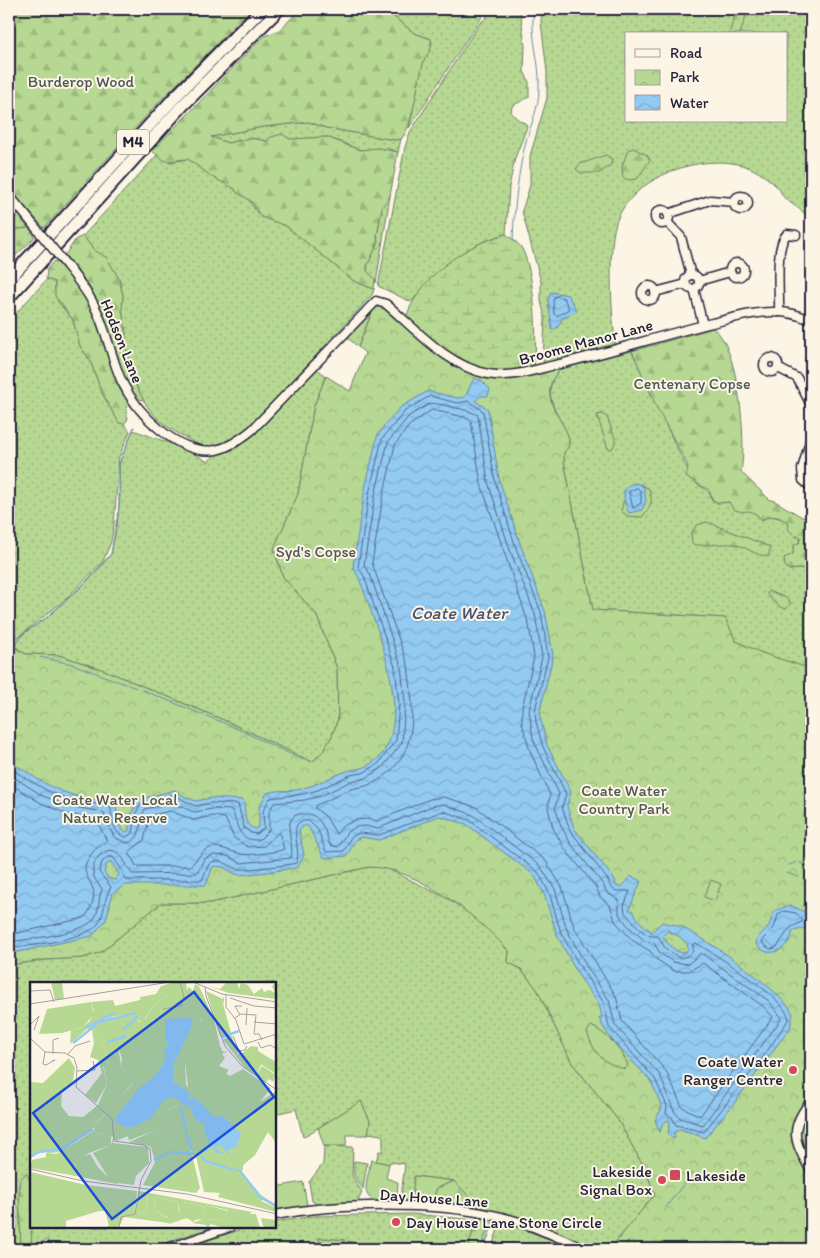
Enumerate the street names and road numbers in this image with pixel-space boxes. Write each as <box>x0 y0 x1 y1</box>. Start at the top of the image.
road number: M4 <box>117 130 149 154</box>
street label: Hodson Lane <box>97 296 147 386</box>
street label: Broome Manor Lane <box>517 315 655 369</box>
street label: Day House Lane <box>379 1185 489 1211</box>

